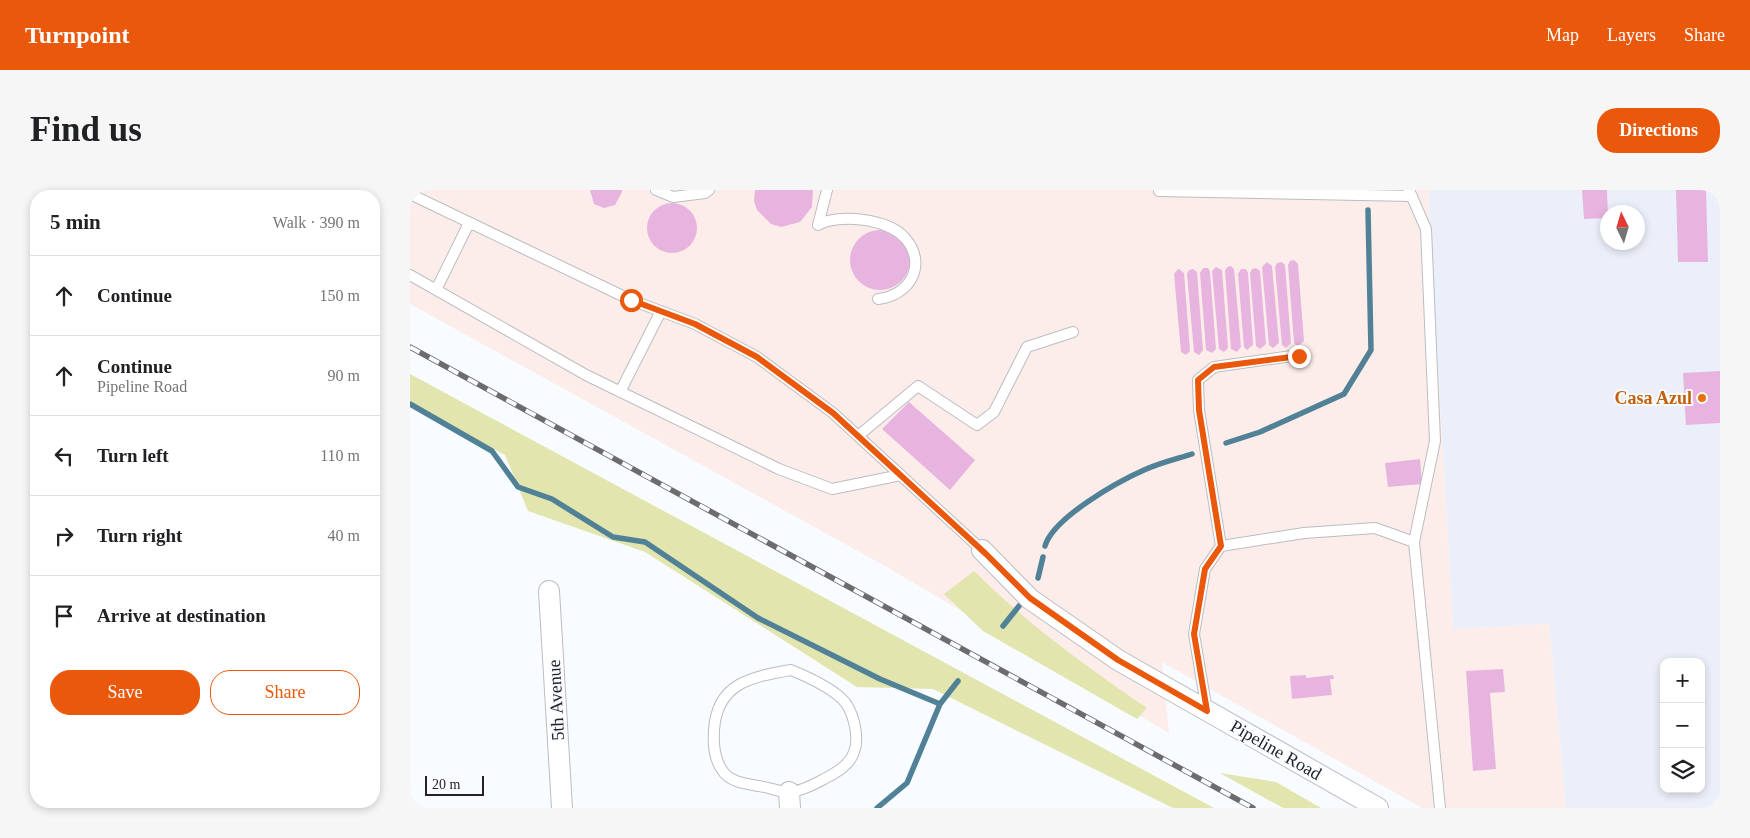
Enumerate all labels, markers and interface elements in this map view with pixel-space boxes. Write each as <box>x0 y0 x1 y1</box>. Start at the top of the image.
text: Turnpoint <box>25 22 130 48</box>
text: Map <box>1546 25 1579 45</box>
text: Layers <box>1607 25 1656 45</box>
text: Share <box>1684 25 1725 45</box>
button: Directions <box>1597 108 1720 153</box>
text: Find us <box>30 110 142 149</box>
north arrow <box>1600 205 1645 250</box>
text: 5 min <box>50 210 101 234</box>
text: Walk · 390 m <box>273 214 360 231</box>
icon: ahead <box>50 282 78 310</box>
text: Continue <box>97 285 172 306</box>
text: 150 m <box>320 287 360 304</box>
route start <box>620 289 643 312</box>
route end <box>1288 345 1311 368</box>
text: Continue <box>97 356 172 377</box>
icon: ahead <box>50 362 78 390</box>
text: 90 m <box>328 367 360 384</box>
text: Pipeline Road <box>97 378 187 395</box>
place label: Casa Azul <box>1614 388 1692 408</box>
marker: Casa Azul <box>1696 392 1708 404</box>
icon: left <box>50 442 78 470</box>
text: Turn left <box>97 445 169 466</box>
text: 110 m <box>320 447 360 464</box>
icon: right <box>50 522 78 550</box>
text: Turn right <box>97 525 182 546</box>
text: 40 m <box>328 527 360 544</box>
icon: arrive <box>50 602 78 630</box>
text: Arrive at destination <box>97 605 266 626</box>
map controls <box>1660 658 1705 793</box>
button: + <box>1660 658 1705 703</box>
street label: 5th Avenue <box>544 659 568 741</box>
button: Save <box>50 670 200 715</box>
button: Share <box>210 670 360 715</box>
button: − <box>1660 703 1705 748</box>
street label: Pipeline Road <box>1227 716 1325 784</box>
button: layers <box>1660 748 1705 793</box>
scale bar <box>425 773 484 796</box>
text: 20 m <box>432 777 460 792</box>

